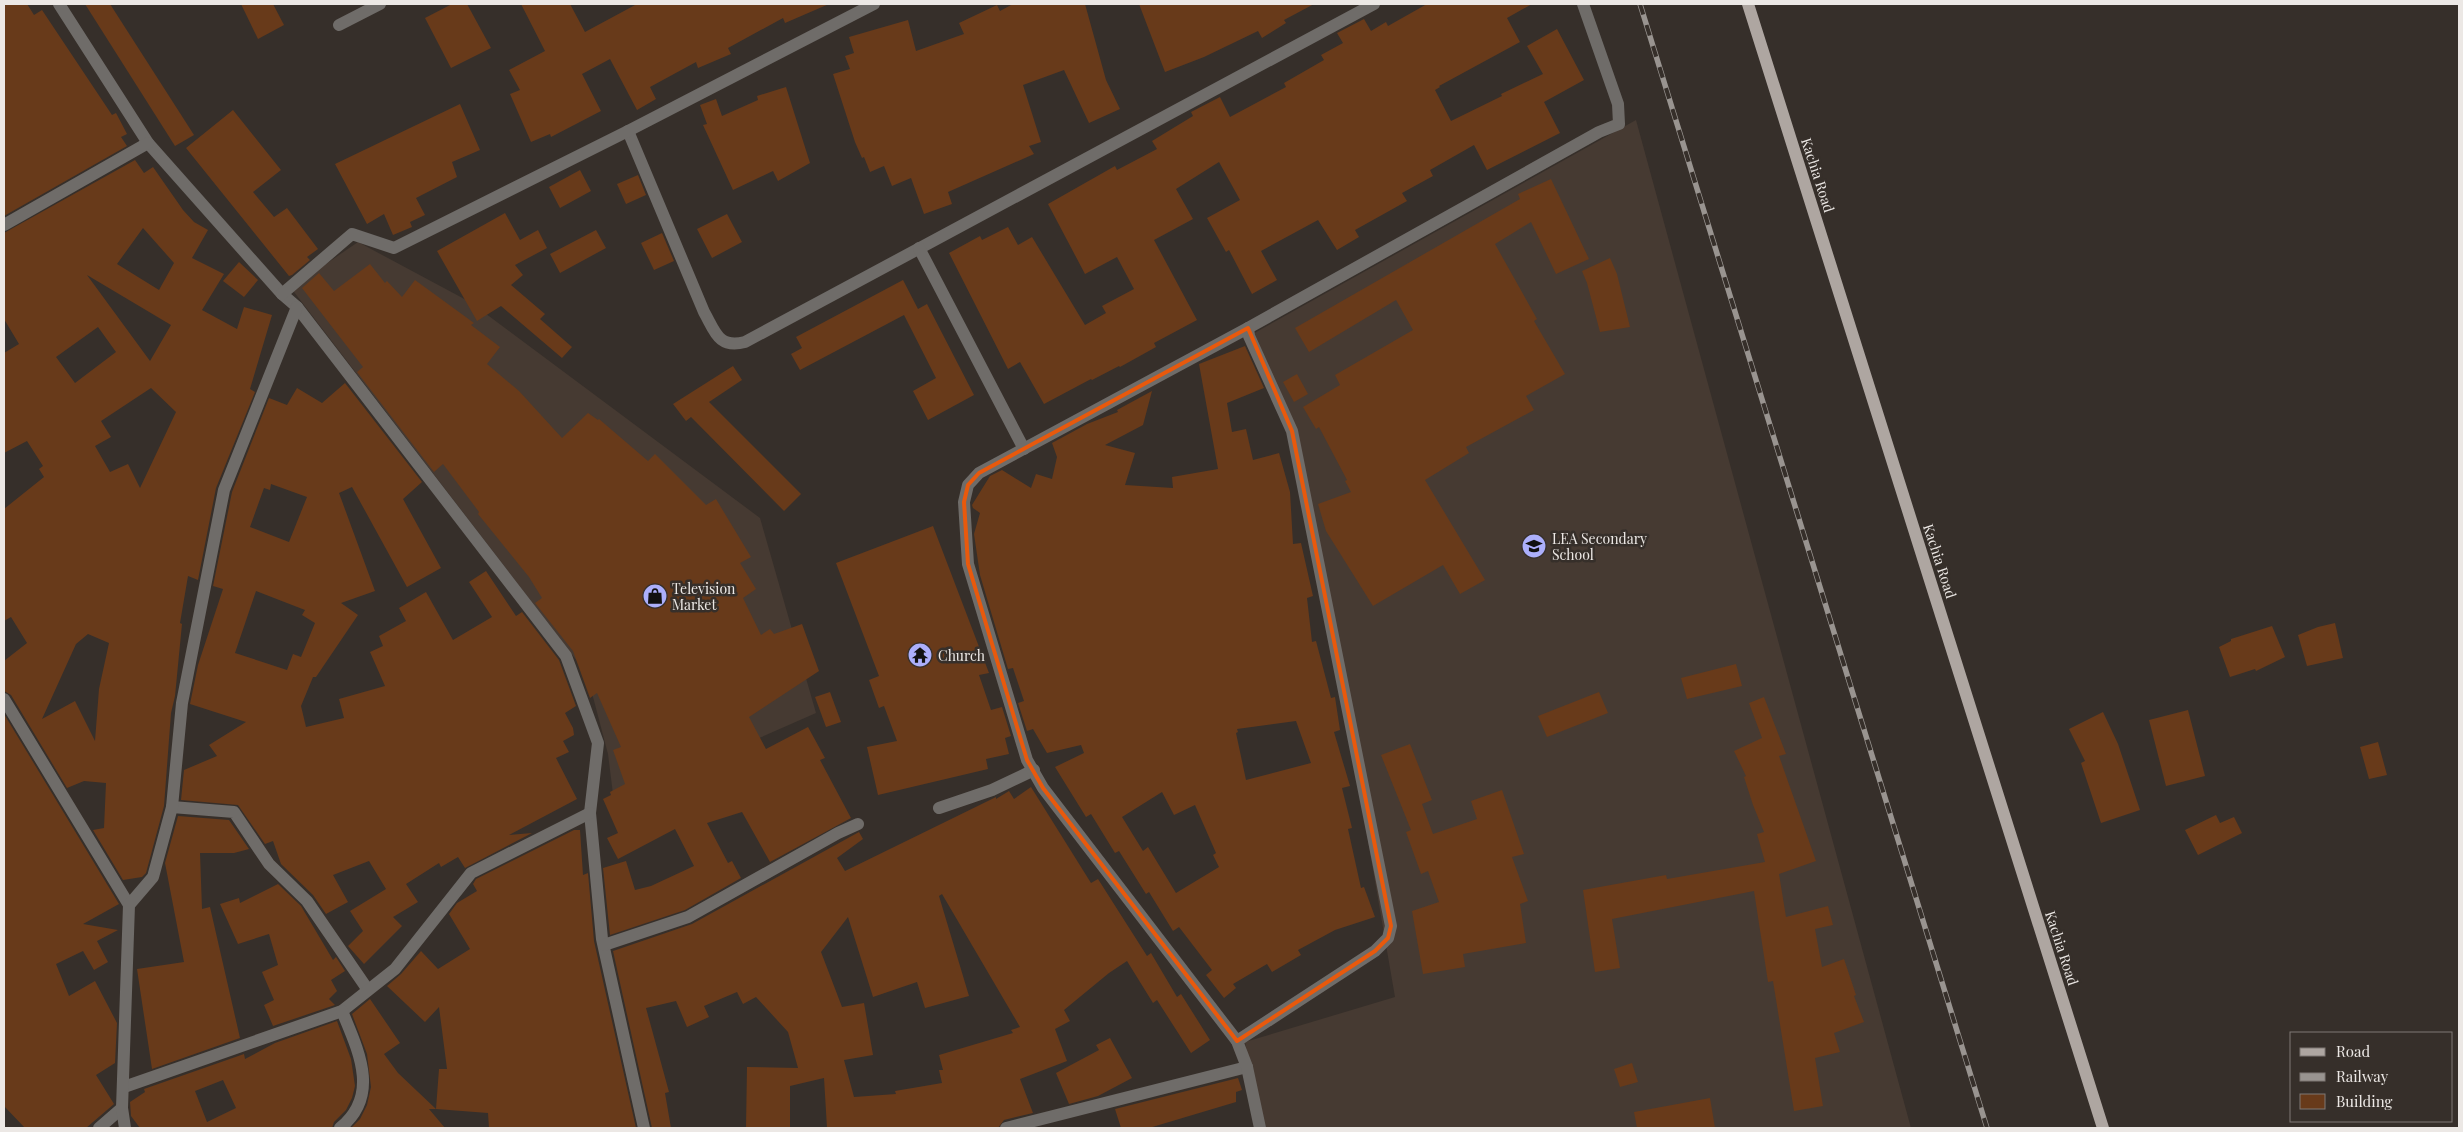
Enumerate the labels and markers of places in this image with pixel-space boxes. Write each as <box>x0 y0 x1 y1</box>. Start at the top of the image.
place label: LEA Secondary School <box>1552 529 1647 564</box>
school or university icon: LEA Secondary School <box>1521 533 1547 559</box>
place label: Television Market <box>672 579 736 614</box>
shop icon: Television Market <box>642 583 668 609</box>
temple icon: Church <box>907 642 933 668</box>
place label: Church <box>938 646 986 665</box>

